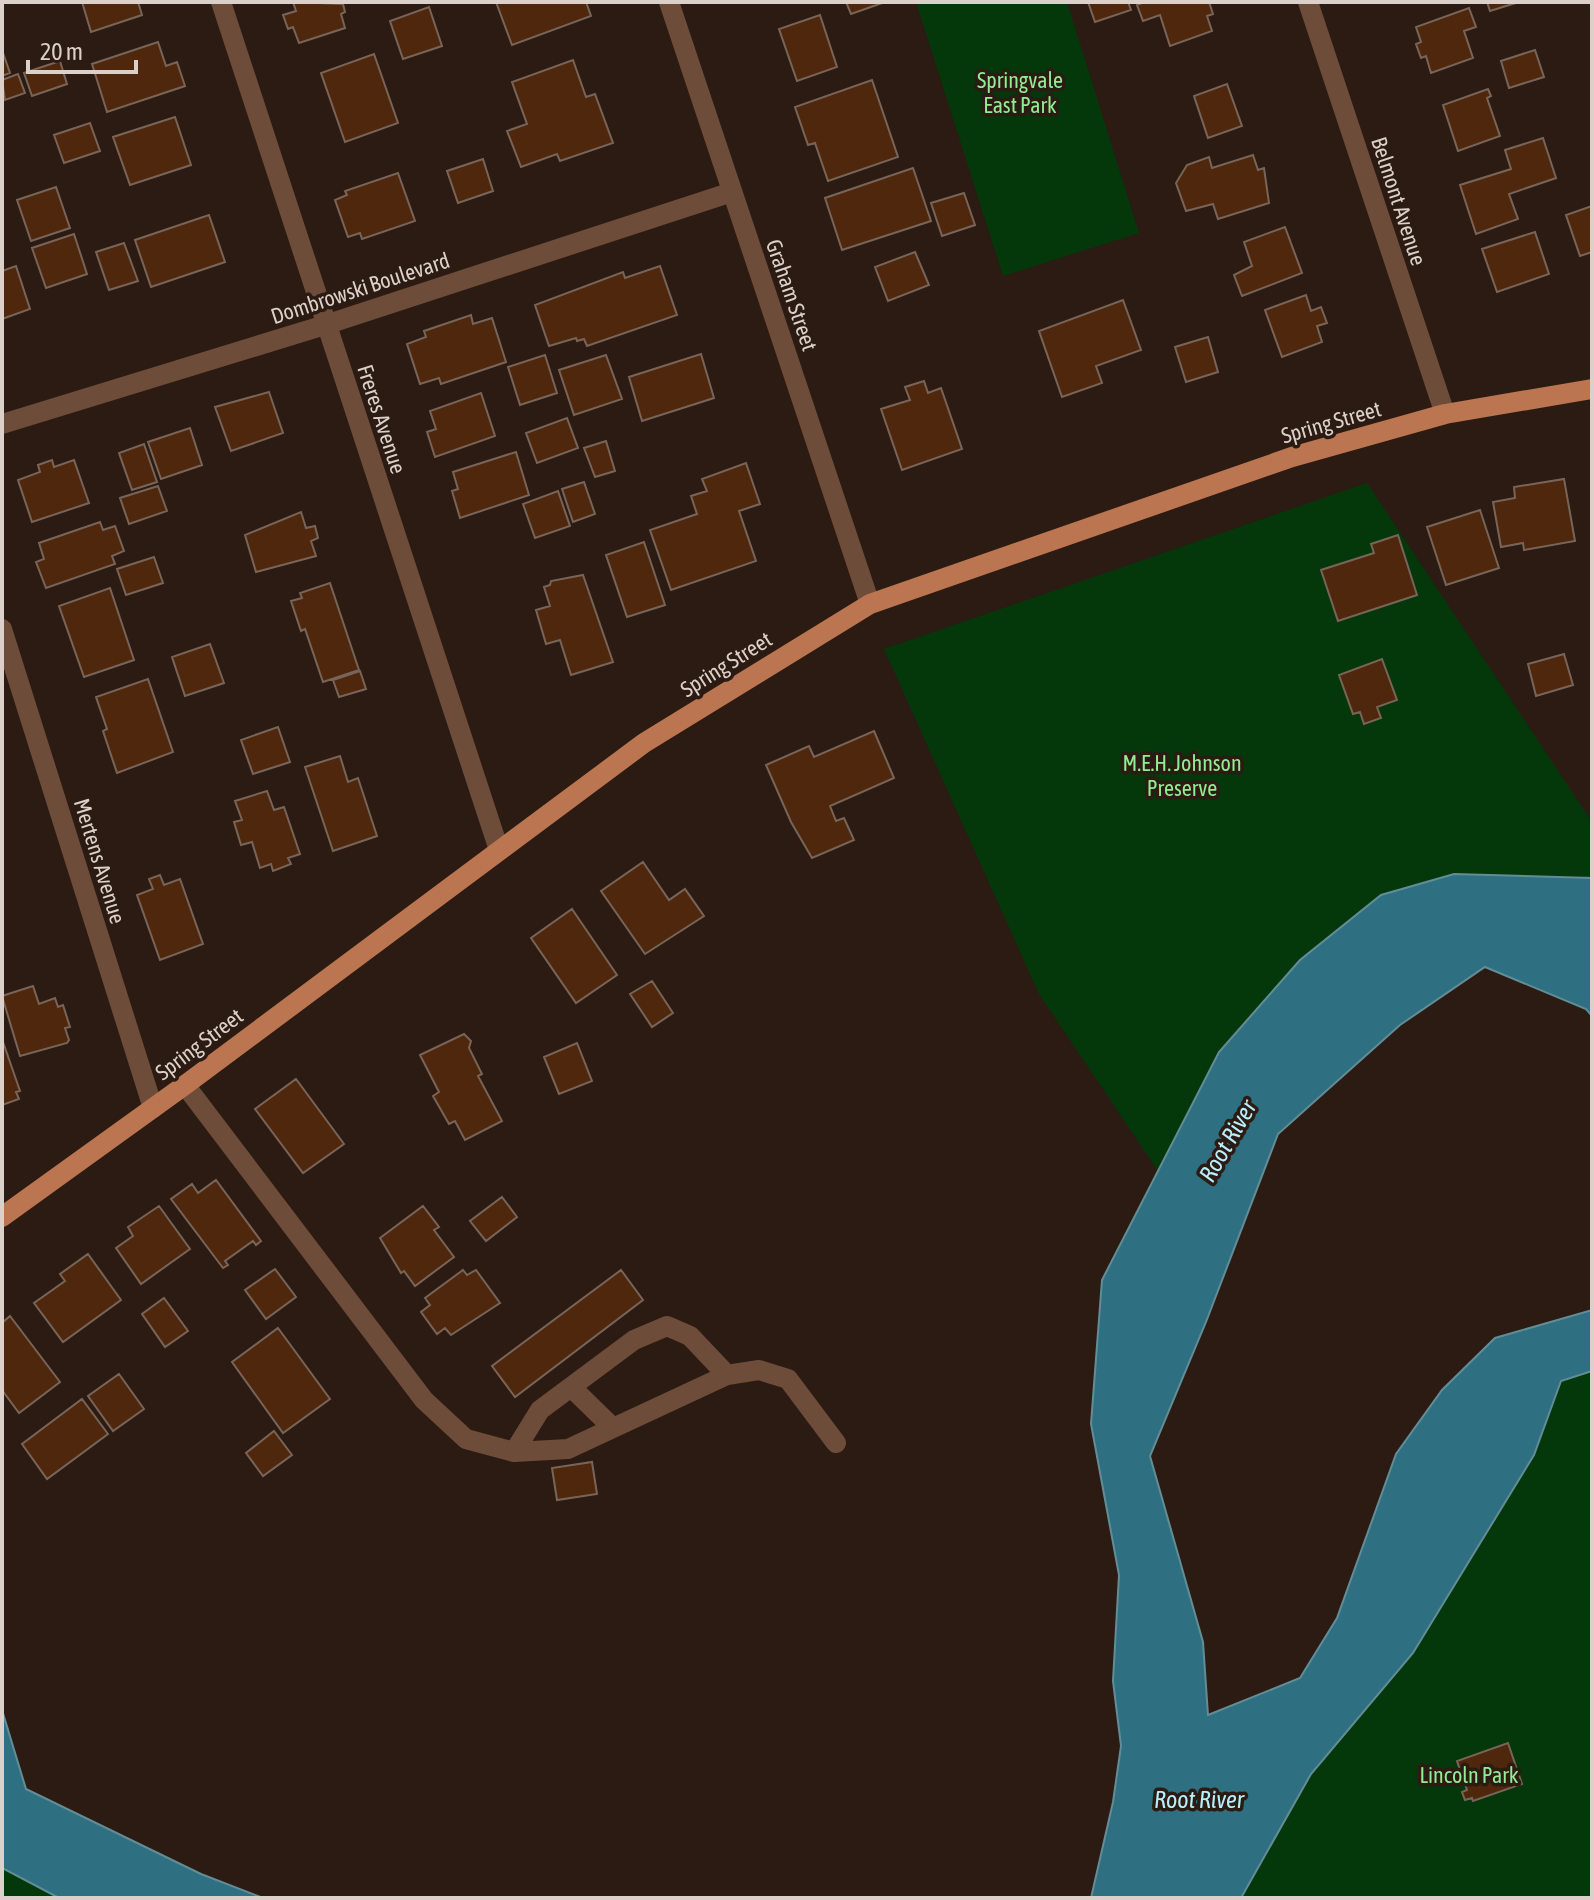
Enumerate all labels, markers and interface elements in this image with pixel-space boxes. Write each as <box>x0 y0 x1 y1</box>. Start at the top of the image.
scale bar <box>28 24 136 74</box>
text: 20 m <box>40 38 83 65</box>
park label: Springvale East Park <box>977 67 1063 118</box>
street label: Belmont Avenue <box>1366 134 1432 268</box>
street label: Graham Street <box>761 236 823 354</box>
street label: Dombrowski Boulevard <box>267 247 453 329</box>
street label: Freres Avenue <box>352 361 412 477</box>
street label: Spring Street <box>1278 395 1384 449</box>
street label: Spring Street <box>676 626 776 702</box>
park label: M.E.H. Johnson Preserve <box>1122 750 1242 801</box>
street label: Mertens Avenue <box>69 795 131 927</box>
street label: Spring Street <box>150 1003 248 1085</box>
water label: Root River <box>1193 1094 1262 1186</box>
park label: Lincoln Park <box>1420 1762 1519 1788</box>
water label: Root River <box>1154 1786 1245 1813</box>

